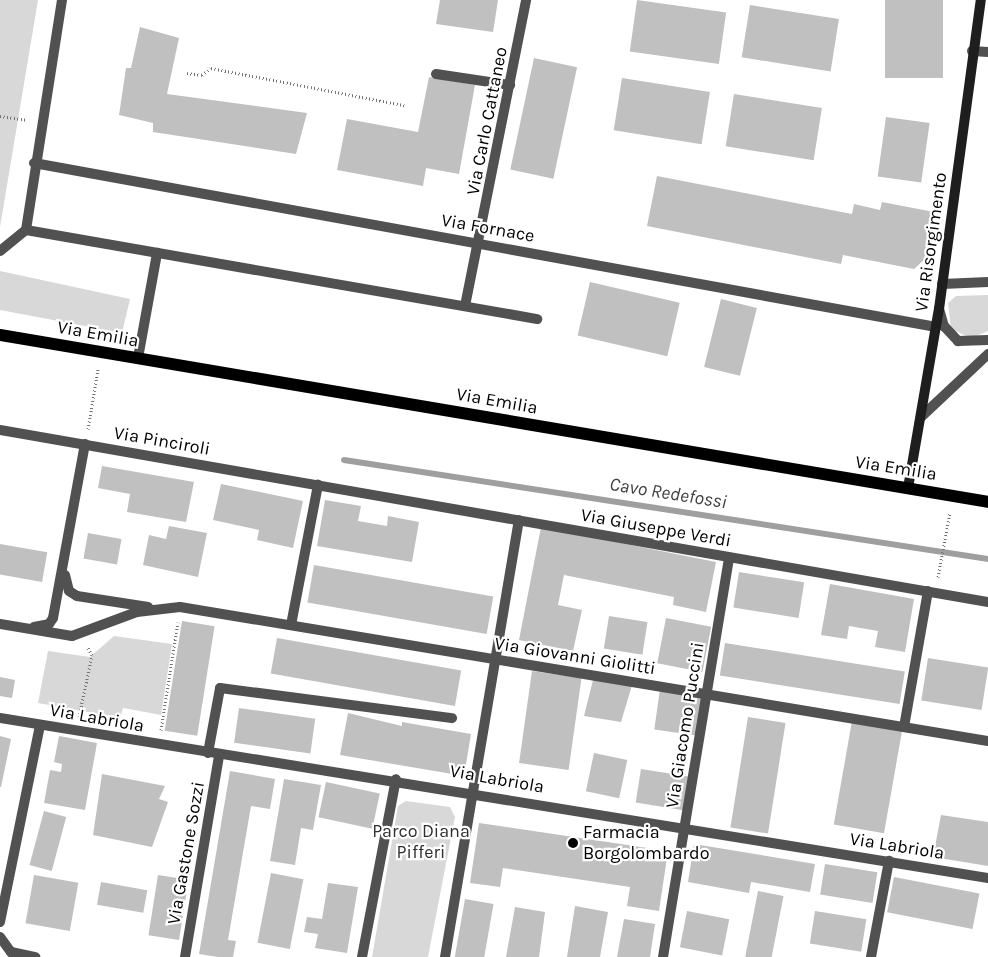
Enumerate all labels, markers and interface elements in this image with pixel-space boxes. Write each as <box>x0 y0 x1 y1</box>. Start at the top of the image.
street label: Via Carlo Cattaneo <box>462 45 512 197</box>
street label: Via Risorgimento <box>911 171 951 313</box>
street label: Via Fornace <box>440 209 536 247</box>
street label: Via Emilia <box>56 316 140 352</box>
street label: Via Emilia <box>455 383 539 419</box>
street label: Via Pinciroli <box>112 422 212 460</box>
street label: Via Emilia <box>854 451 938 485</box>
water label: Cavo Redefossi <box>608 473 728 515</box>
street label: Via Giuseppe Verdi <box>579 504 733 552</box>
street label: Via Giovanni Giolitti <box>493 633 657 679</box>
street label: Via Giacomo Puccini <box>661 641 709 809</box>
street label: Via Labriola <box>48 699 146 737</box>
street label: Via Labriola <box>448 760 546 798</box>
street label: Via Gastone Sozzi <box>163 780 209 926</box>
park label: Parco Diana Pifferi <box>372 821 470 864</box>
place label: Farmacia Borgolombardo <box>583 822 710 864</box>
street label: Via Labriola <box>848 828 946 864</box>
marker: Farmacia Borgolombardo <box>567 837 579 849</box>

